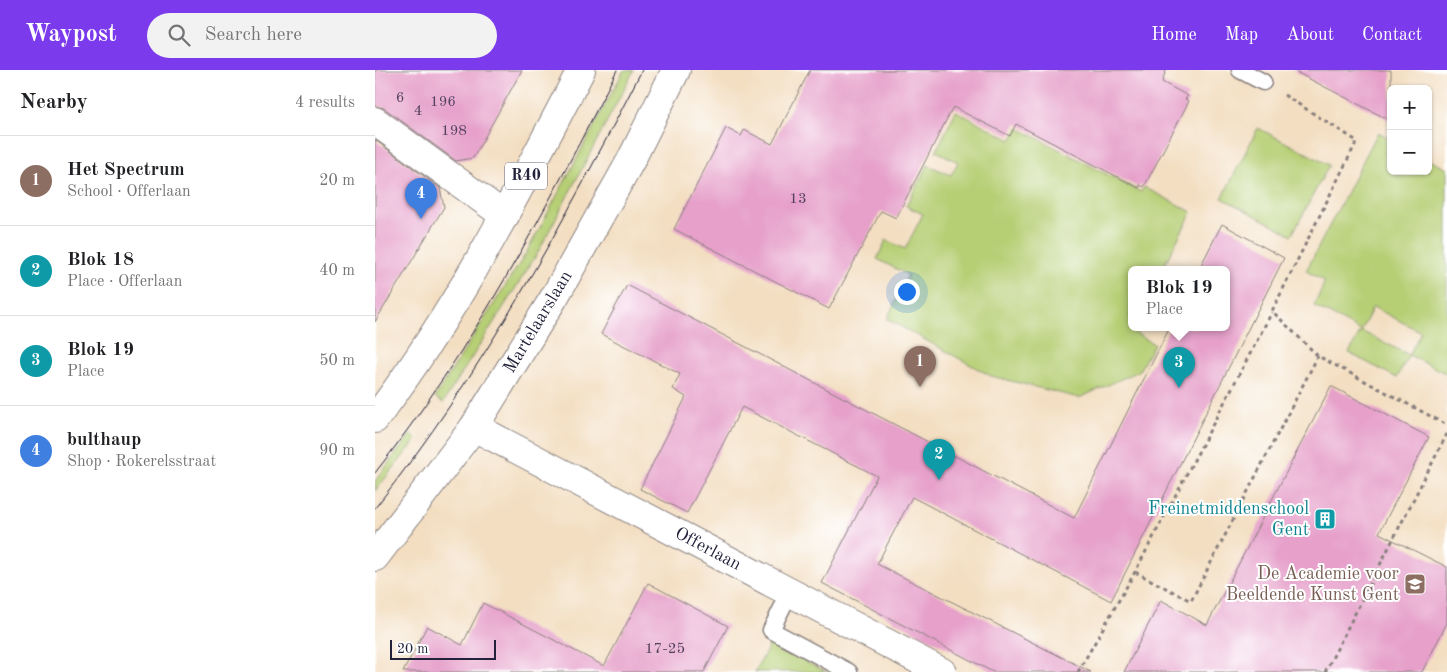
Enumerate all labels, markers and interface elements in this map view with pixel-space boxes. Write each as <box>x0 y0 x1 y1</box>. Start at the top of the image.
search box <box>147 13 497 58</box>
icon: search <box>165 21 193 49</box>
text: Waypost <box>25 23 117 47</box>
text: Search here <box>205 26 302 45</box>
text: Home <box>1151 26 1197 44</box>
text: Map <box>1225 26 1258 44</box>
text: About <box>1286 26 1334 44</box>
text: Contact <box>1362 26 1422 44</box>
map controls <box>1387 85 1432 175</box>
button: + <box>1387 85 1432 130</box>
house number: 6 <box>396 91 404 106</box>
text: Nearby <box>20 92 88 113</box>
text: 4 results <box>295 95 355 111</box>
house number: 196 <box>430 95 456 110</box>
house number: 4 <box>414 104 422 119</box>
house number: 198 <box>441 124 467 139</box>
button: − <box>1387 130 1432 175</box>
text: Het Spectrum <box>67 161 185 180</box>
road number: R40 <box>505 162 547 190</box>
text: 1 <box>31 173 41 189</box>
text: 20 m <box>319 173 355 189</box>
pin: 4 <box>405 178 437 219</box>
text: School · Offerlaan <box>67 184 191 200</box>
house number: 13 <box>789 192 807 207</box>
text: Blok 18 <box>67 251 134 270</box>
text: 2 <box>31 263 41 279</box>
text: 40 m <box>319 263 355 279</box>
popup <box>1128 266 1230 331</box>
street label: Martelaarslaan <box>500 267 576 376</box>
text: Place · Offerlaan <box>67 274 182 290</box>
your location <box>894 279 920 305</box>
text: Blok 19 <box>1146 279 1212 298</box>
text: Place <box>1146 302 1183 318</box>
text: Blok 19 <box>67 341 134 360</box>
pin: 1 <box>904 346 936 387</box>
pin: 3 <box>1163 347 1195 388</box>
text: 3 <box>31 353 41 369</box>
text: 50 m <box>319 353 355 369</box>
text: Place <box>67 364 104 380</box>
text: bulthaup <box>67 431 141 450</box>
pin: 2 <box>923 439 955 480</box>
text: 4 <box>31 443 41 459</box>
text: 90 m <box>319 443 355 459</box>
text: Shop · Rokerelsstraat <box>67 454 216 470</box>
place label: Freinetmiddenschool Gent <box>1148 500 1309 539</box>
building icon: Freinetmiddenschool Gent <box>1313 507 1337 531</box>
street label: Offerlaan <box>672 524 744 574</box>
place label: De Academie voor Beeldende Kunst Gent <box>1226 565 1400 604</box>
school or university icon: De Academie voor Beeldende Kunst Gent <box>1403 572 1427 596</box>
scale bar <box>390 637 496 660</box>
text: 20 m <box>397 642 428 656</box>
house number: 17-25 <box>645 642 685 657</box>

